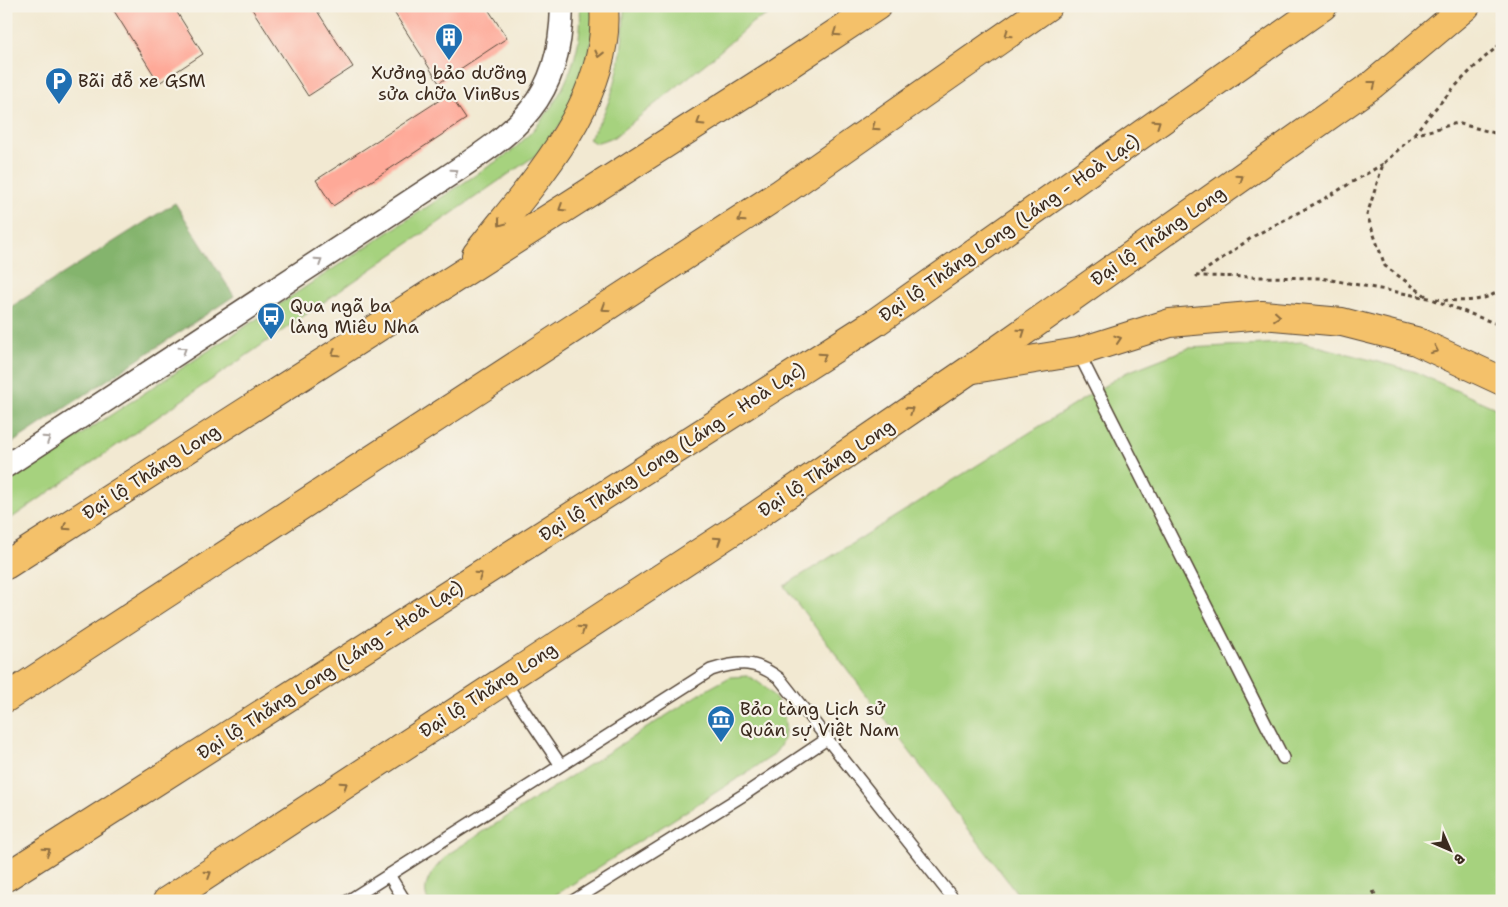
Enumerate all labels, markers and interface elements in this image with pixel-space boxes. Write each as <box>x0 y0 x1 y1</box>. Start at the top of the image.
building icon: Xưởng bảo dưỡng sửa chữa VinBus <box>434 22 464 61</box>
one-way arrow <box>832 27 842 36</box>
one-way arrow <box>1004 28 1014 37</box>
one-way arrow <box>594 50 605 59</box>
place label: Xưởng bảo dưỡng sửa chữa VinBus <box>371 61 527 106</box>
parking icon: Bãi đỗ xe GSM <box>44 66 74 105</box>
place label: Bãi đỗ xe GSM <box>78 69 206 93</box>
one-way arrow <box>1367 81 1376 89</box>
one-way arrow <box>696 115 705 125</box>
one-way arrow <box>1151 120 1161 129</box>
one-way arrow <box>871 121 881 130</box>
street label: Đại lộ Thăng Long (Láng - Hoà Lạc) <box>874 129 1144 327</box>
one-way arrow <box>449 169 458 178</box>
one-way arrow <box>1234 175 1244 184</box>
street label: Đại lộ Thăng Long <box>1086 181 1230 291</box>
one-way arrow <box>559 202 568 212</box>
one-way arrow <box>737 213 747 222</box>
one-way arrow <box>498 217 506 226</box>
one-way arrow <box>314 258 323 268</box>
place label: Qua ngã ba làng Miêu Nha <box>290 294 419 339</box>
bus stop icon: Qua ngã ba làng Miêu Nha <box>256 301 286 340</box>
one-way arrow <box>601 302 611 311</box>
one-way arrow <box>1274 310 1282 321</box>
one-way arrow <box>1016 329 1026 338</box>
one-way arrow <box>1113 335 1122 345</box>
one-way arrow <box>1430 344 1439 355</box>
one-way arrow <box>177 347 187 356</box>
one-way arrow <box>332 347 341 357</box>
one-way arrow <box>817 352 826 362</box>
street label: Đại lộ Thăng Long (Láng - Hoà Lạc) <box>534 357 810 547</box>
one-way arrow <box>904 407 914 416</box>
street label: Đại lộ Thăng Long <box>753 414 899 522</box>
street label: Đại lộ Thăng Long <box>78 419 224 525</box>
one-way arrow <box>41 436 51 445</box>
one-way arrow <box>62 520 71 530</box>
one-way arrow <box>713 537 722 547</box>
one-way arrow <box>474 572 483 581</box>
street label: Đại lộ Thăng Long (Láng - Hoà Lạc) <box>192 575 468 765</box>
one-way arrow <box>576 626 586 635</box>
street label: Đại lộ Thăng Long <box>415 637 561 743</box>
place label: Bảo tàng Lịch sử Quân sự Việt Nam <box>740 697 899 742</box>
museum icon: Bảo tàng Lịch sử Quân sự Việt Nam <box>706 704 736 743</box>
one-way arrow <box>338 782 347 791</box>
north arrow <box>1426 824 1476 874</box>
one-way arrow <box>42 848 51 857</box>
text: B <box>1450 850 1469 869</box>
one-way arrow <box>202 871 211 880</box>

